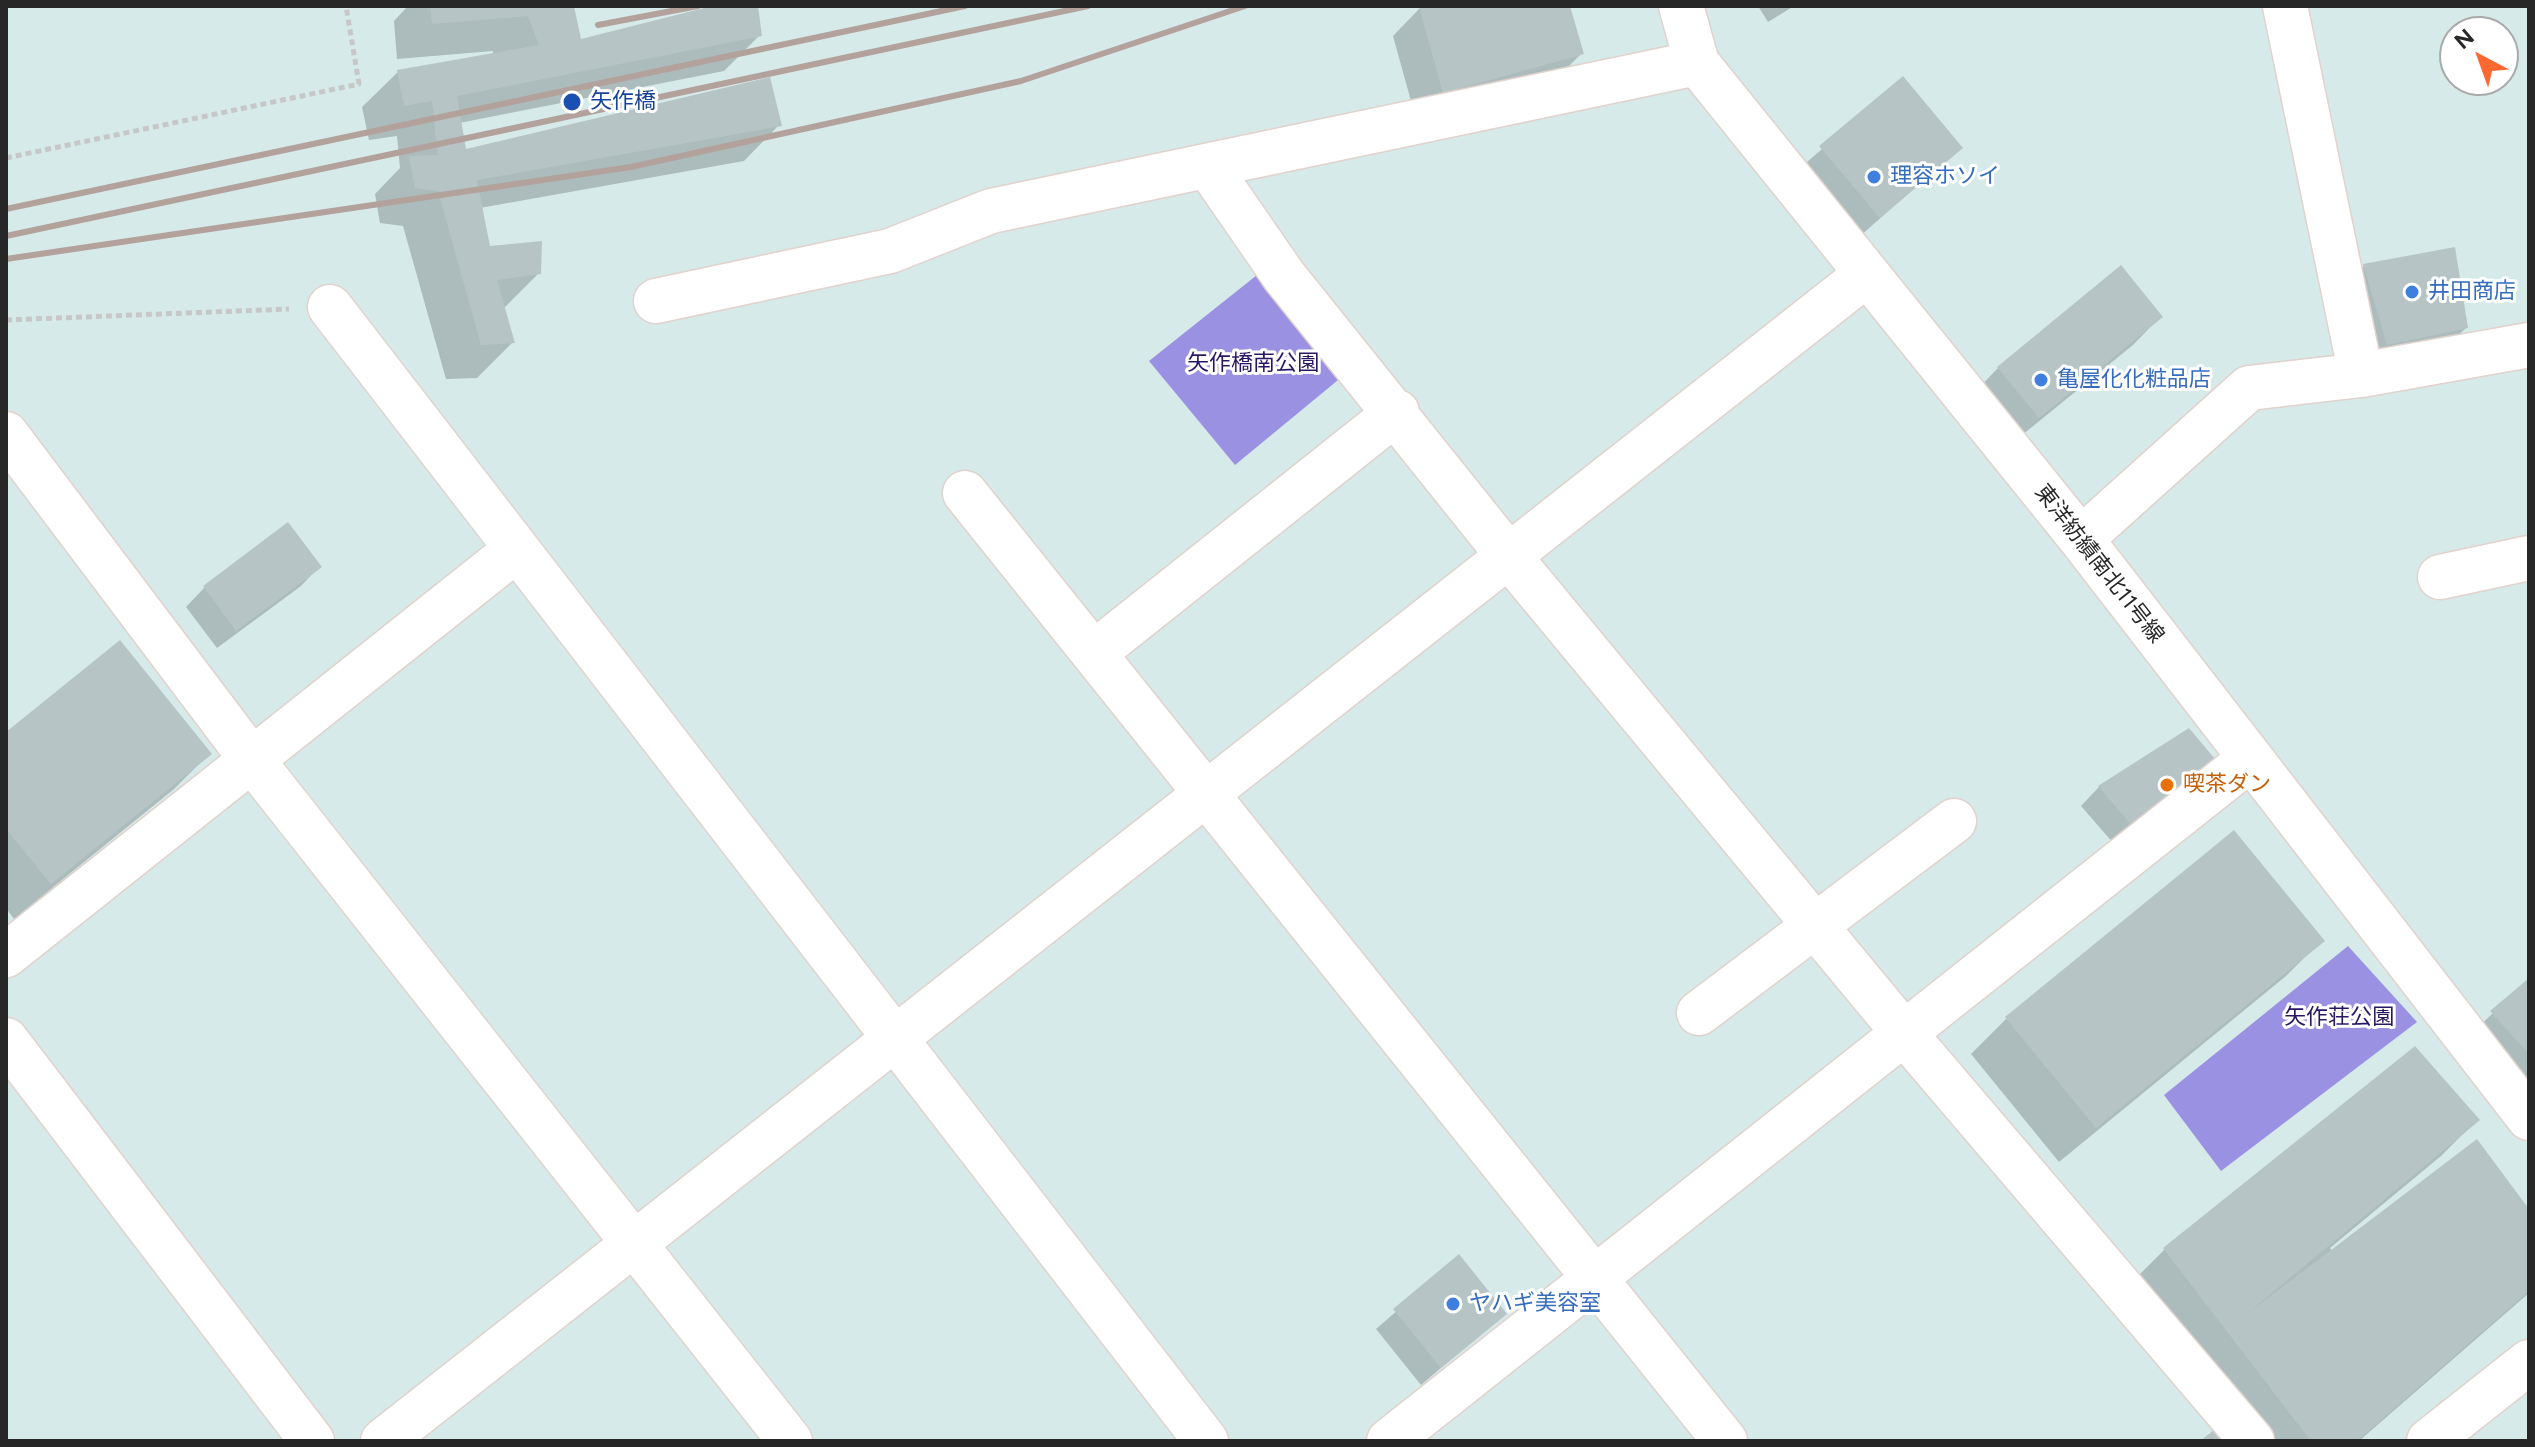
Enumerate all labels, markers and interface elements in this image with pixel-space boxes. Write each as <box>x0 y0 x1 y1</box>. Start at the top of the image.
north arrow <box>2439 16 2519 96</box>
text: N <box>2449 23 2480 55</box>
place label: 矢作橋 <box>590 89 656 115</box>
marker: 矢作橋 <box>561 91 583 113</box>
place label: 理容ホソイ <box>1890 164 2000 190</box>
marker: 理容ホソイ <box>1865 168 1883 186</box>
place label: 井田商店 <box>2428 279 2516 305</box>
marker: 井田商店 <box>2403 283 2421 301</box>
park label: 矢作橋南公園 <box>1187 351 1319 377</box>
place label: 亀屋化化粧品店 <box>2057 367 2211 393</box>
marker: 亀屋化化粧品店 <box>2032 371 2050 389</box>
street label: 東洋紡績南北11号線 <box>2029 479 2169 649</box>
place label: 喫茶ダン <box>2183 772 2271 798</box>
marker: 喫茶ダン <box>2158 776 2176 794</box>
park label: 矢作荘公園 <box>2284 1005 2394 1031</box>
place label: ヤハギ美容室 <box>1469 1291 1601 1317</box>
marker: ヤハギ美容室 <box>1444 1295 1462 1313</box>

